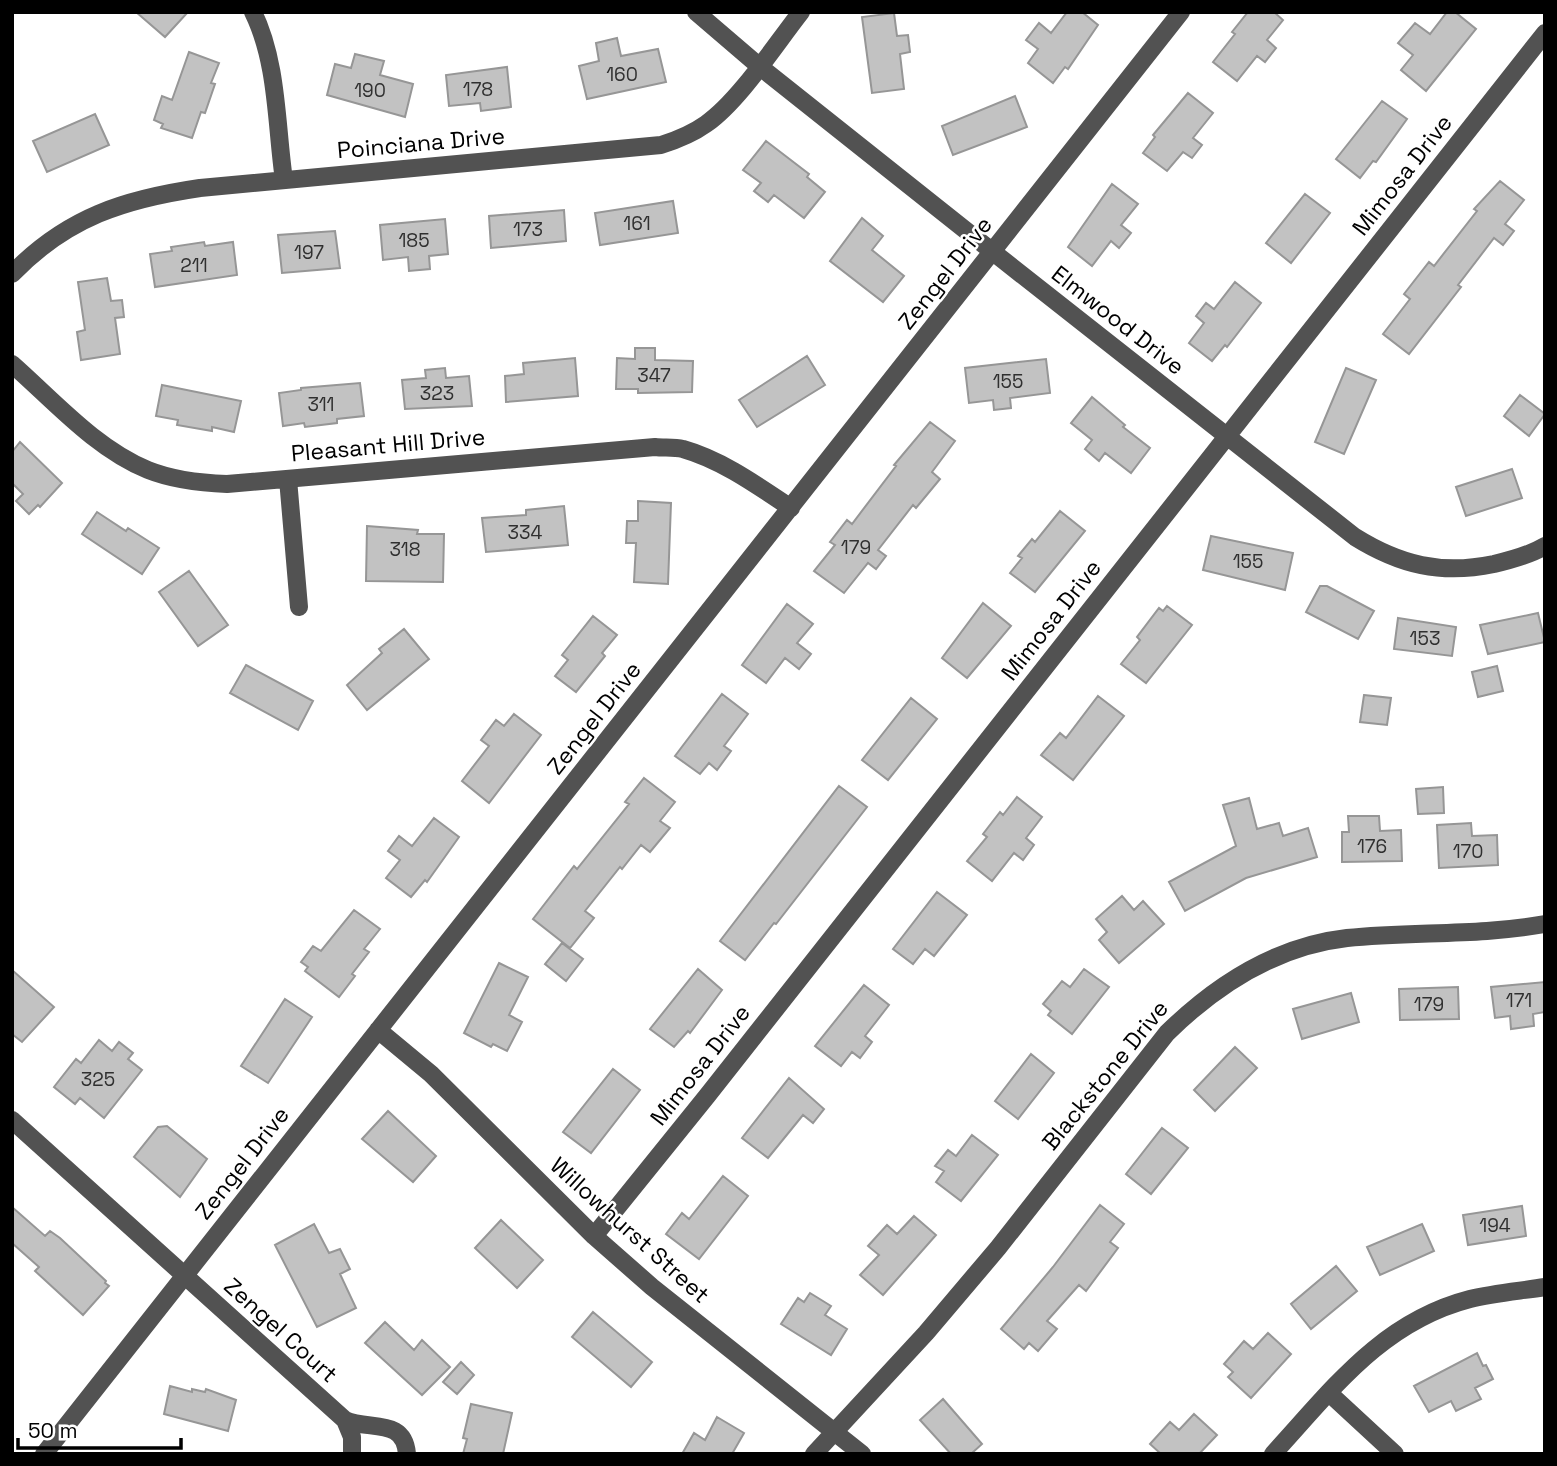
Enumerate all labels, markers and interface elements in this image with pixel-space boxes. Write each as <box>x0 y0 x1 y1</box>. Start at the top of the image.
house number: 160 <box>606 62 638 87</box>
house number: 178 <box>463 77 493 102</box>
house number: 190 <box>354 78 386 103</box>
street label: Mimosa Drive <box>1345 108 1459 242</box>
street label: Poinciana Drive <box>336 121 506 165</box>
street label: Zengel Drive <box>891 210 999 336</box>
house number: 161 <box>623 211 651 236</box>
house number: 173 <box>513 217 543 242</box>
house number: 185 <box>398 228 430 253</box>
house number: 197 <box>294 240 324 265</box>
house number: 211 <box>180 253 208 278</box>
street label: Elmwood Drive <box>1045 259 1191 381</box>
house number: 347 <box>637 363 671 388</box>
house number: 155 <box>993 369 1023 394</box>
house number: 323 <box>420 381 454 406</box>
house number: 311 <box>307 392 335 417</box>
street label: Pleasant Hill Drive <box>290 422 486 468</box>
house number: 334 <box>508 520 543 545</box>
house number: 179 <box>841 535 871 560</box>
house number: 318 <box>390 537 420 562</box>
house number: 155 <box>1233 549 1263 574</box>
street label: Mimosa Drive <box>994 553 1108 687</box>
house number: 153 <box>1410 626 1440 651</box>
street label: Zengel Drive <box>540 655 648 781</box>
house number: 176 <box>1357 834 1387 859</box>
house number: 170 <box>1453 839 1483 864</box>
house number: 171 <box>1506 988 1532 1013</box>
house number: 179 <box>1414 992 1444 1017</box>
street label: Blackstone Drive <box>1035 994 1175 1156</box>
street label: Mimosa Drive <box>643 998 757 1132</box>
house number: 325 <box>81 1067 115 1092</box>
street label: Zengel Drive <box>188 1100 296 1226</box>
street label: Willowhurst Street <box>544 1150 716 1310</box>
house number: 194 <box>1479 1213 1511 1238</box>
street label: Zengel Court <box>218 1271 344 1389</box>
scale bar <box>18 1406 180 1450</box>
text: 50 m <box>28 1417 78 1444</box>

